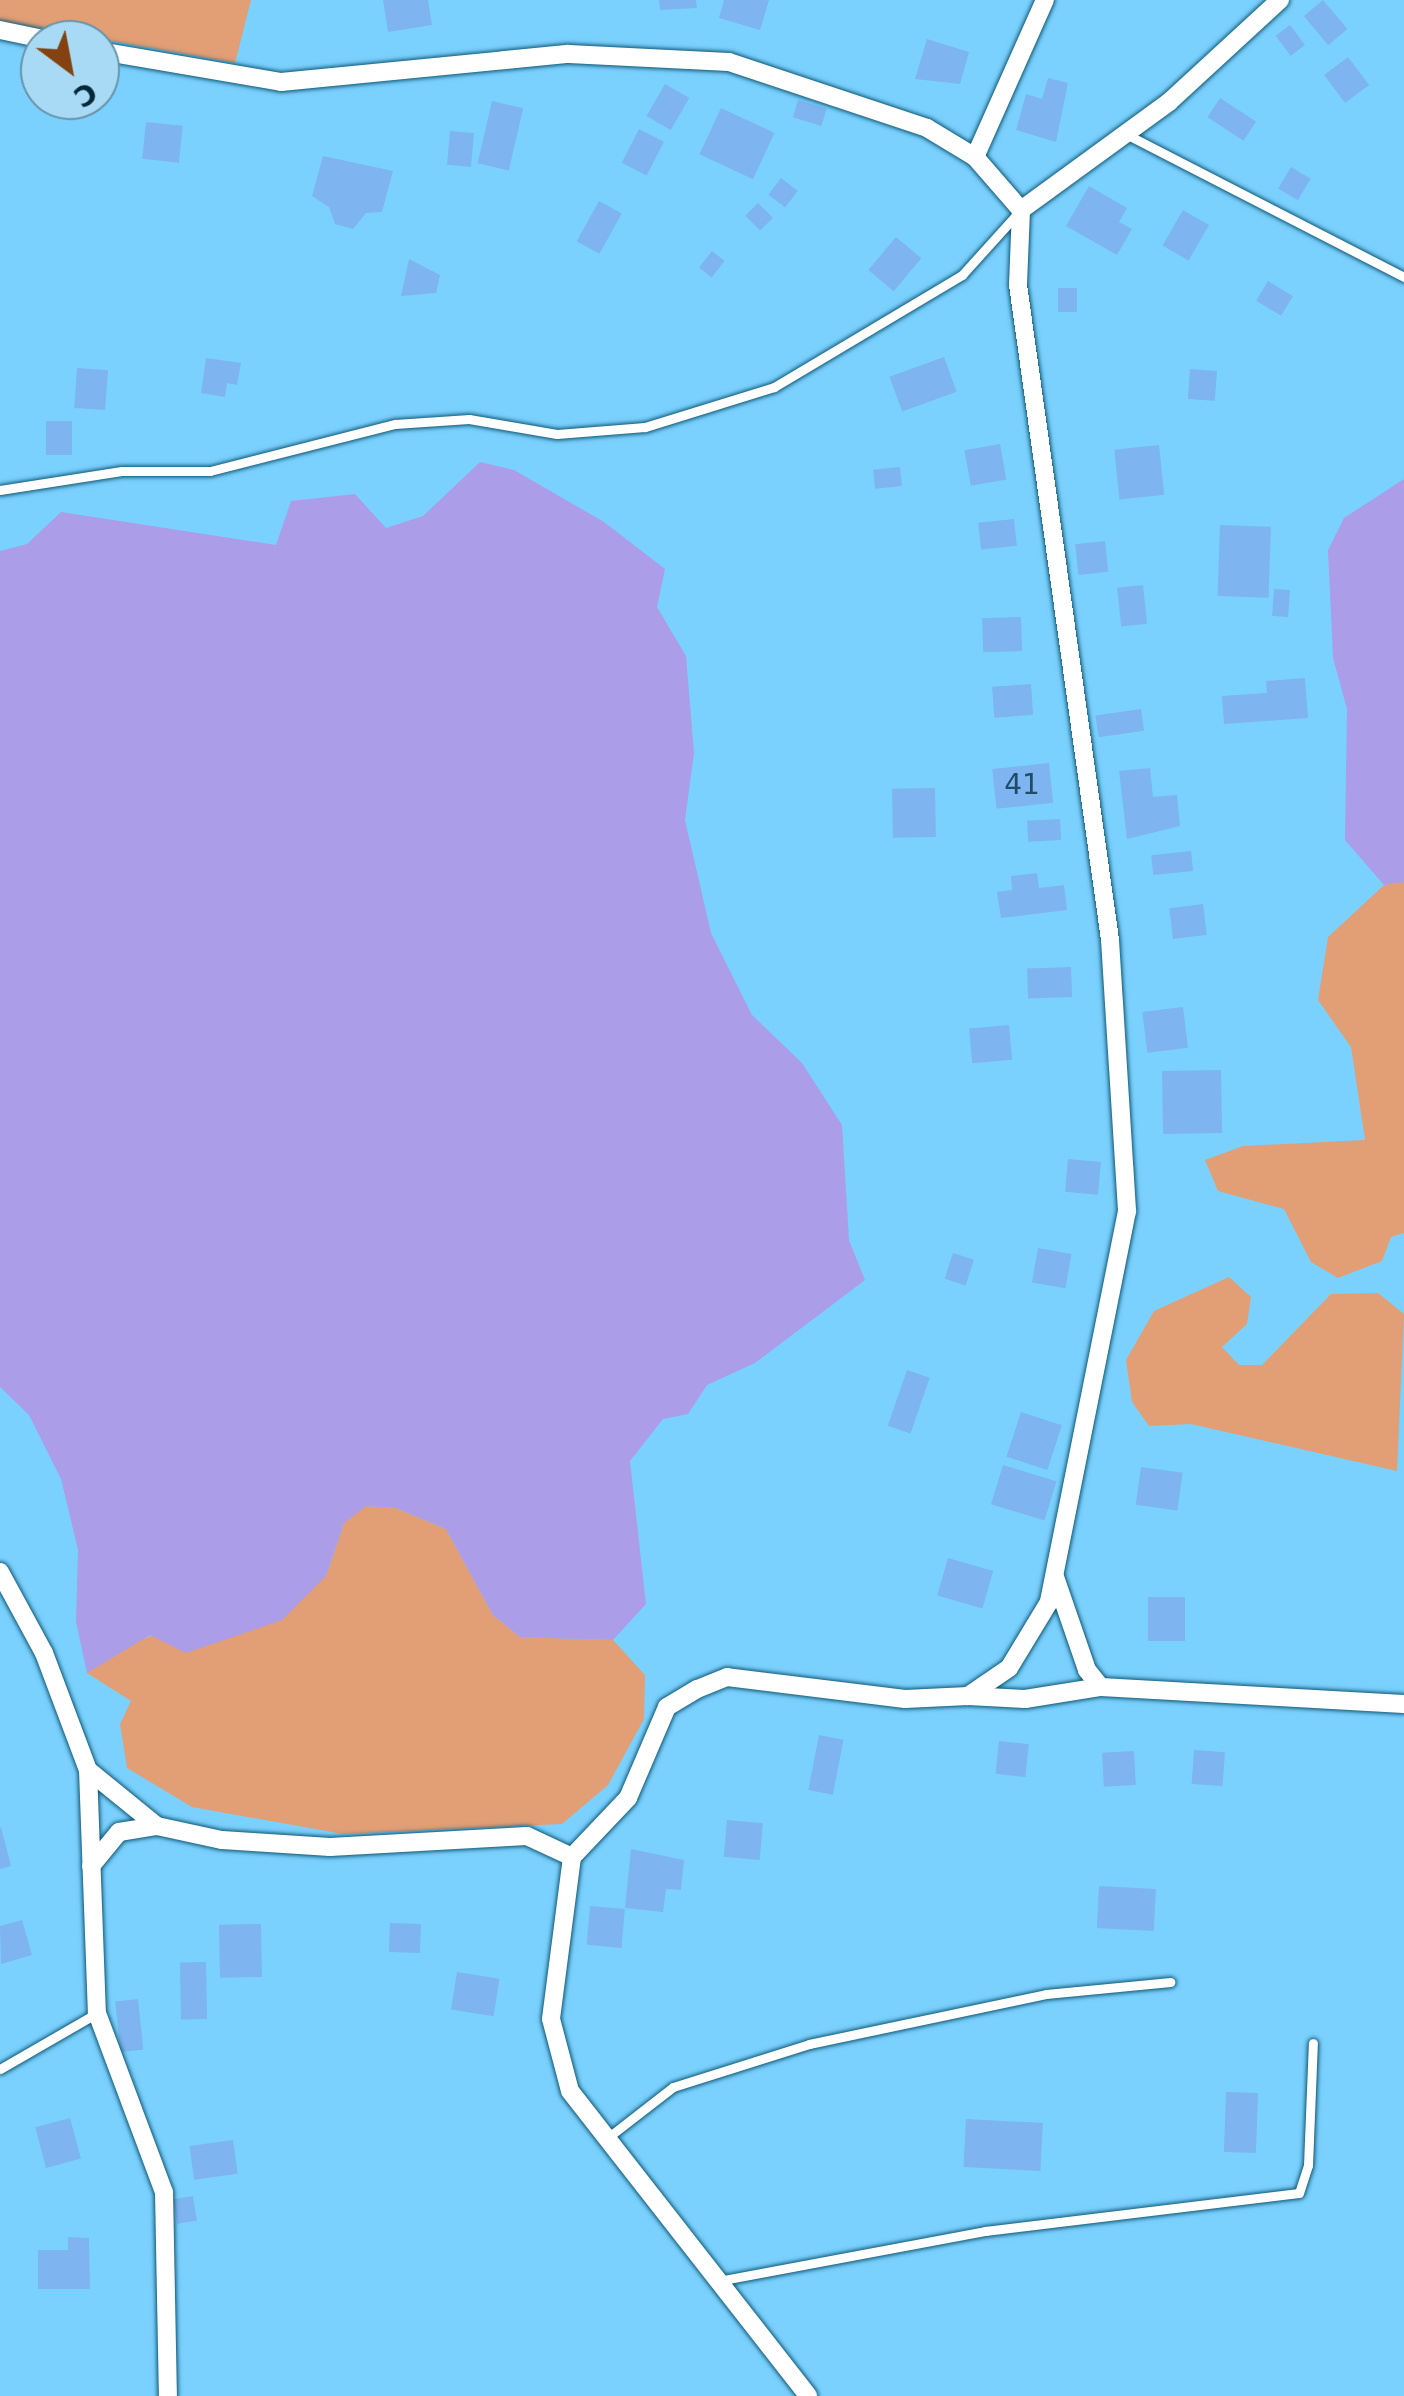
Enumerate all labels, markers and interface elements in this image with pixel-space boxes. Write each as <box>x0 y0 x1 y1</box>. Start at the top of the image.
north arrow <box>20 20 120 120</box>
text: С <box>68 75 103 114</box>
house number: 41 <box>1004 768 1040 802</box>

